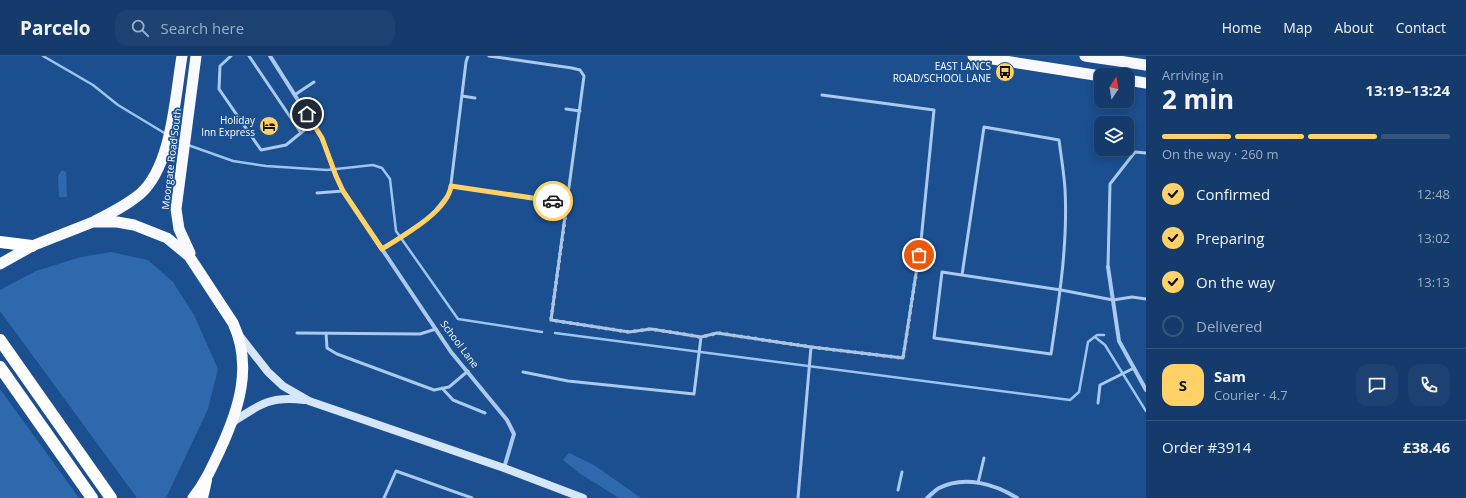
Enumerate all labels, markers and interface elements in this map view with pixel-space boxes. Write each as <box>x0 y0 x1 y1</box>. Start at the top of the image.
search box <box>115 10 395 46</box>
text: Parcelo <box>20 15 91 41</box>
icon: search <box>129 17 151 39</box>
text: Search here <box>161 18 244 38</box>
text: Home <box>1222 18 1261 37</box>
text: Map <box>1283 18 1312 37</box>
text: About <box>1334 18 1374 37</box>
text: Contact <box>1396 18 1446 37</box>
place label: EAST LANCS ROAD/SCHOOL LANE <box>893 59 991 85</box>
bus stop icon: EAST LANCS ROAD/SCHOOL LANE <box>994 61 1016 83</box>
text: Arriving in <box>1162 66 1224 84</box>
north arrow <box>1094 68 1134 108</box>
map controls <box>1094 68 1134 156</box>
text: 13:19–13:24 <box>1365 80 1450 100</box>
text: 2 min <box>1162 81 1234 117</box>
pin <box>290 97 324 131</box>
icon: home <box>296 103 318 125</box>
street label: Moorgate Road South <box>158 108 184 210</box>
place label: Holiday Inn Express <box>201 113 256 139</box>
hotel icon: Holiday Inn Express <box>258 115 280 137</box>
button: layers <box>1094 116 1134 156</box>
text: On the way · 260 m <box>1162 145 1278 163</box>
courier <box>533 181 573 221</box>
icon: check <box>1162 183 1184 205</box>
text: Confirmed <box>1196 184 1270 204</box>
text: 12:48 <box>1417 185 1450 203</box>
icon: car <box>542 190 564 212</box>
icon: check <box>1162 227 1184 249</box>
text: Preparing <box>1196 228 1264 248</box>
text: 13:02 <box>1417 229 1450 247</box>
pin <box>902 238 936 272</box>
icon: bag <box>908 244 930 266</box>
icon: check <box>1162 271 1184 293</box>
text: On the way <box>1196 272 1275 292</box>
text: 13:13 <box>1417 273 1450 291</box>
text: Delivered <box>1196 316 1263 336</box>
street label: School Lane <box>438 317 483 371</box>
button: chat <box>1356 364 1398 406</box>
button: phone <box>1408 364 1450 406</box>
text: Sam <box>1214 366 1246 386</box>
text: S <box>1179 375 1187 395</box>
text: Courier · 4.7 <box>1214 386 1288 404</box>
text: Order #3914 <box>1162 437 1251 457</box>
text: £38.46 <box>1403 437 1450 457</box>

